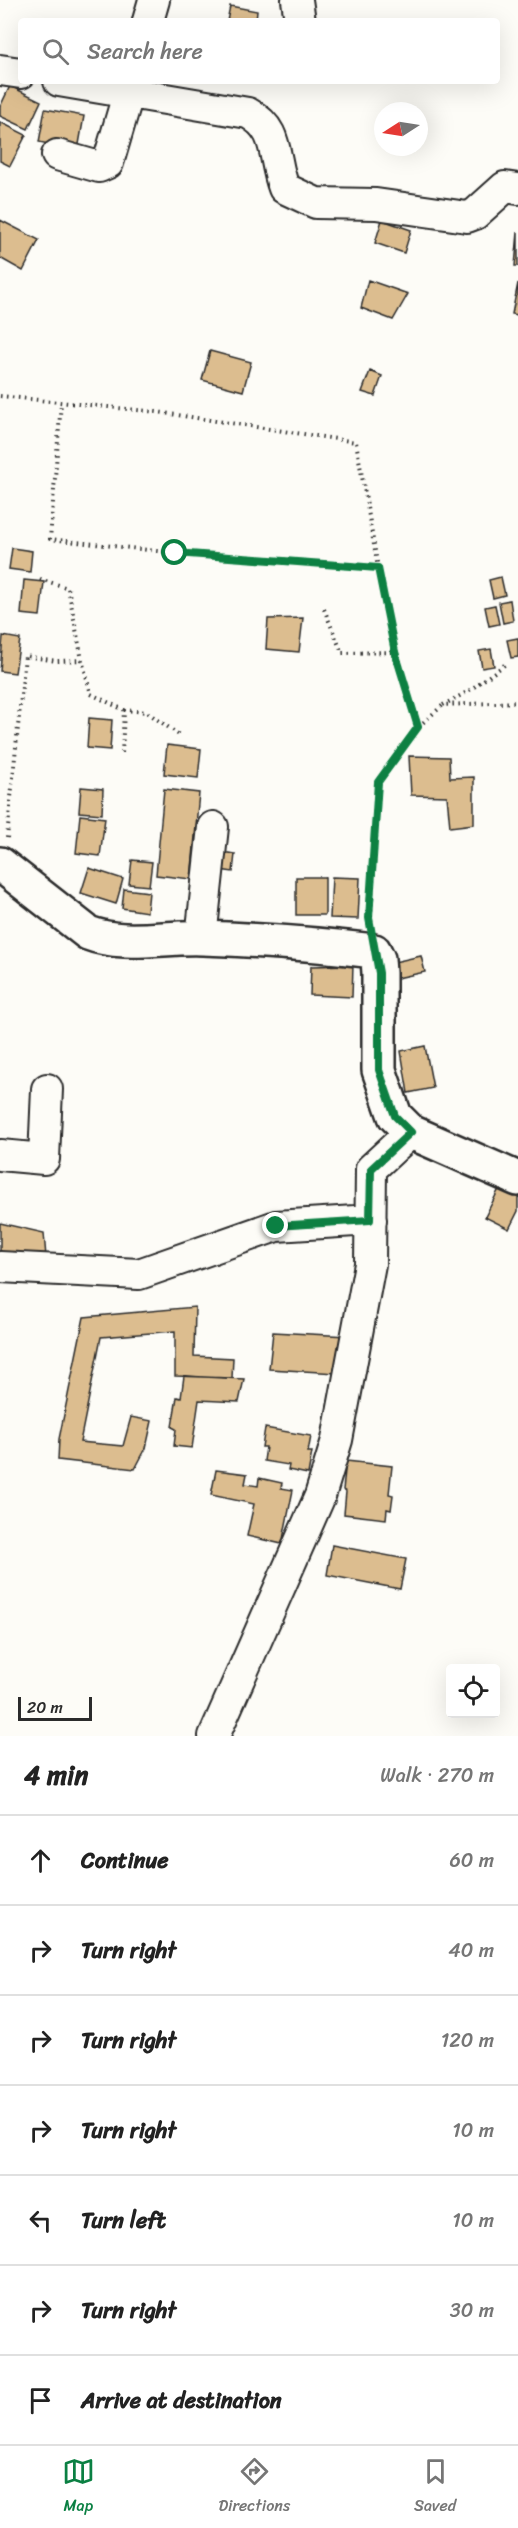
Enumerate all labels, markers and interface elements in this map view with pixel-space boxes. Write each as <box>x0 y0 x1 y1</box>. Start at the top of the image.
search box <box>18 18 500 84</box>
text: Search here <box>87 32 203 71</box>
icon: search <box>39 35 72 68</box>
north arrow <box>374 102 428 156</box>
route start <box>161 539 187 565</box>
route end <box>262 1212 288 1238</box>
map controls <box>446 1664 500 1718</box>
button: locate <box>446 1664 500 1718</box>
text: 20 m <box>27 1693 63 1722</box>
scale bar <box>18 1694 92 1722</box>
text: 4 min <box>24 1752 88 1798</box>
text: Walk · 270 m <box>380 1758 494 1793</box>
text: Continue <box>81 1841 169 1880</box>
text: 60 m <box>449 1843 494 1878</box>
icon: ahead <box>24 1844 57 1877</box>
text: Turn right <box>81 1931 176 1970</box>
text: 40 m <box>448 1933 494 1968</box>
icon: right <box>24 1934 57 1967</box>
text: Turn right <box>81 2021 176 2060</box>
text: 120 m <box>441 2023 494 2058</box>
icon: right <box>24 2024 57 2057</box>
text: Turn right <box>81 2111 176 2150</box>
text: 10 m <box>452 2113 494 2148</box>
icon: right <box>24 2114 57 2147</box>
text: Turn left <box>81 2201 166 2240</box>
text: 10 m <box>452 2203 494 2238</box>
icon: left <box>24 2204 57 2237</box>
text: Turn right <box>81 2291 176 2330</box>
text: 30 m <box>450 2293 494 2328</box>
icon: right <box>24 2294 57 2327</box>
text: Arrive at destination <box>81 2381 282 2420</box>
icon: arrive <box>24 2384 57 2417</box>
tab: Map <box>62 2455 95 2520</box>
tab: Directions <box>219 2455 290 2520</box>
tab: Saved <box>414 2455 456 2520</box>

